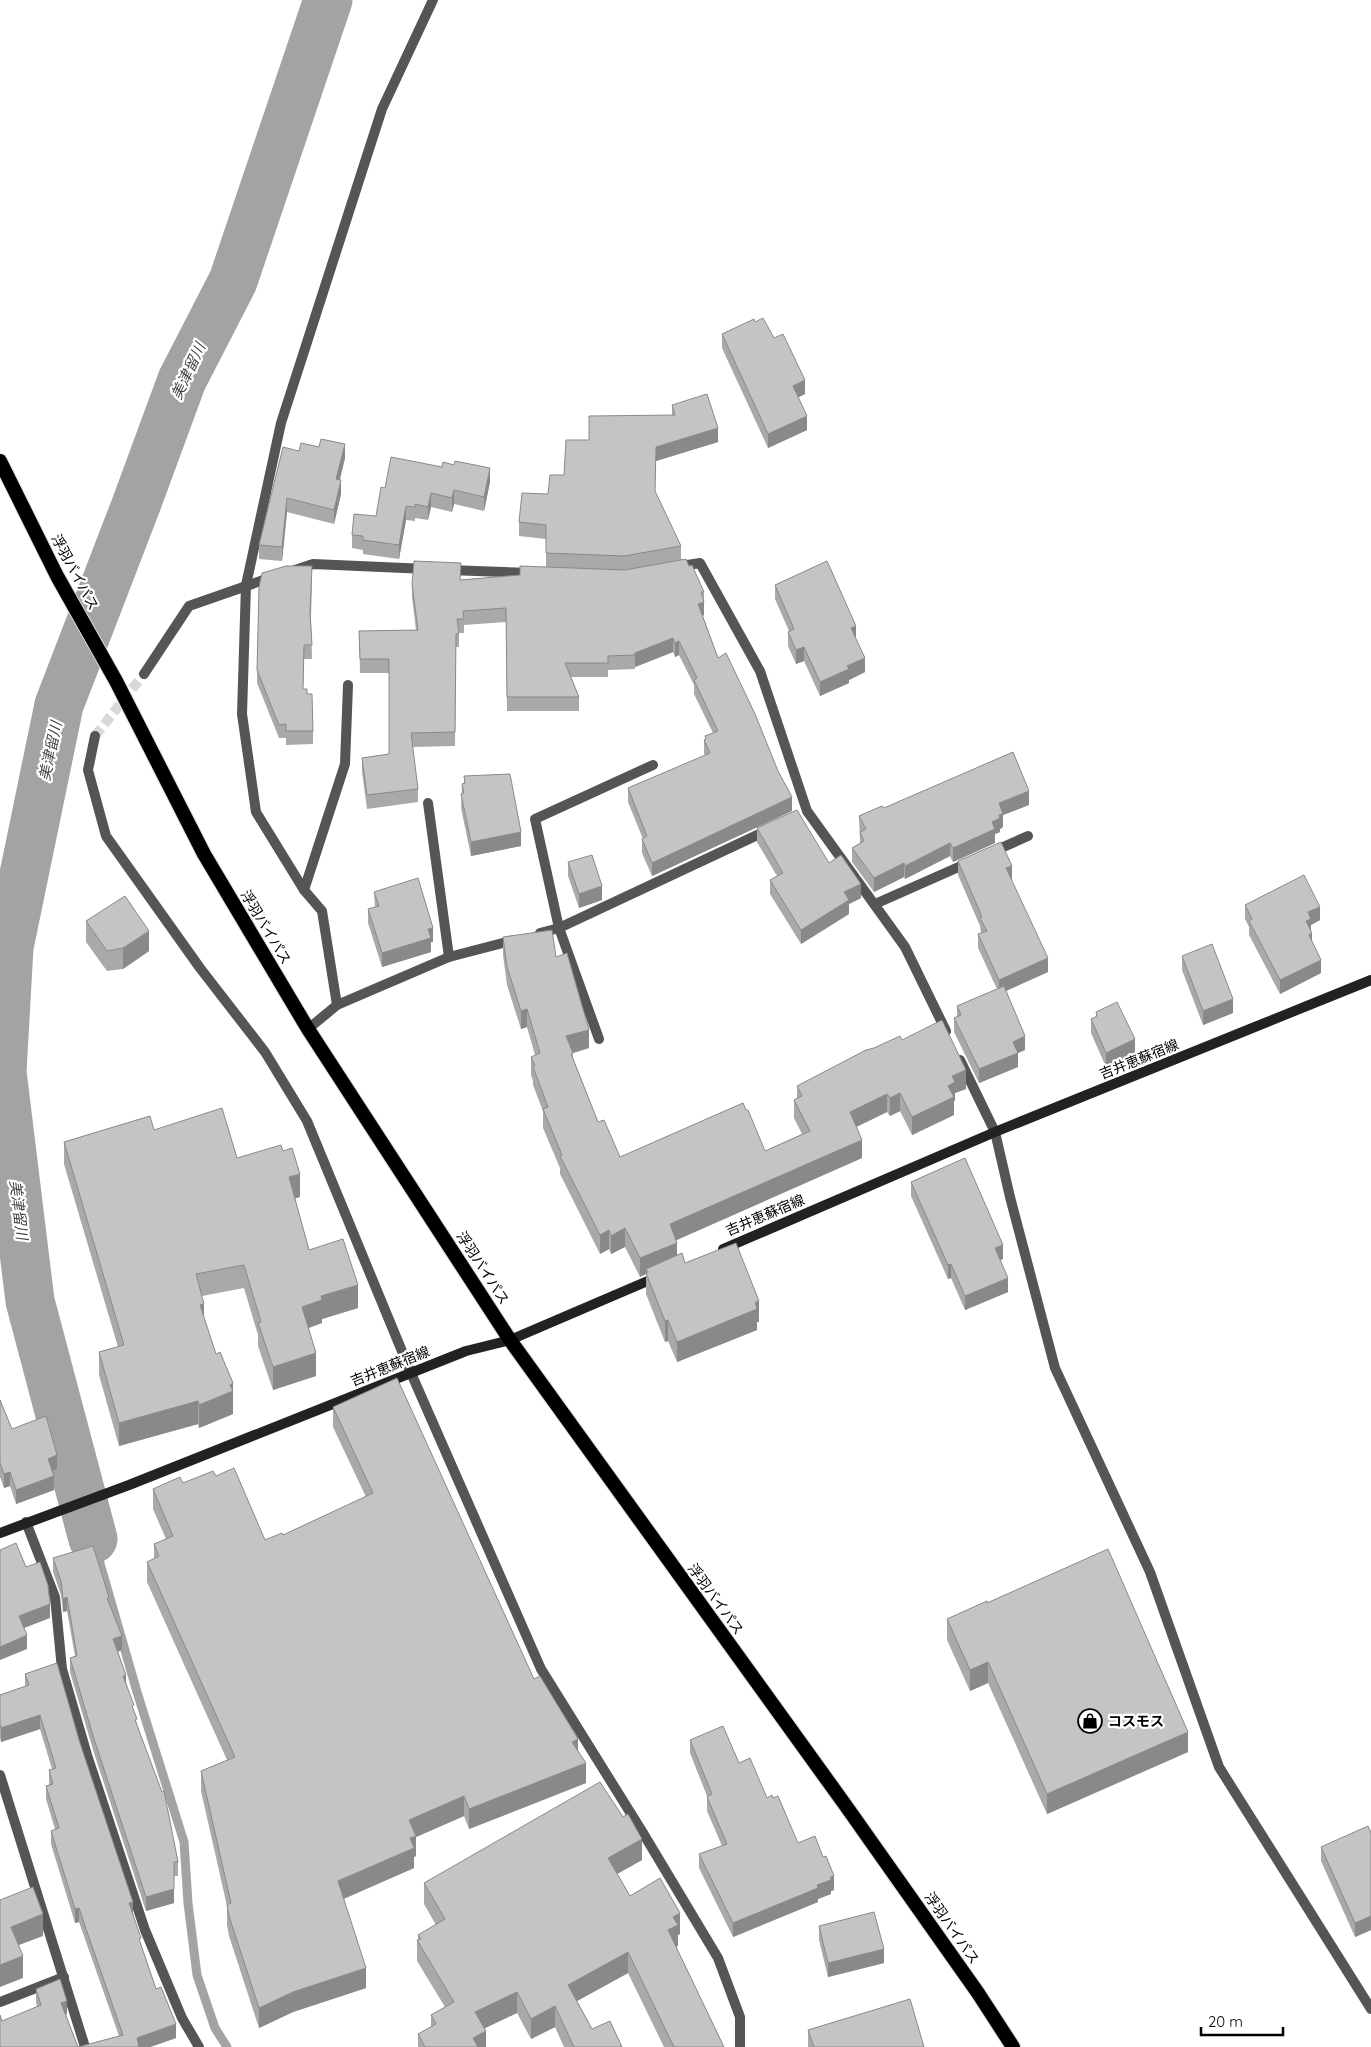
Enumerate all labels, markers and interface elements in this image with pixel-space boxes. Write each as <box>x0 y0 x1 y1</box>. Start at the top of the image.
water label: 美津留川 <box>167 338 210 402</box>
street label: 浮羽バイパス <box>47 531 103 613</box>
water label: 美津留川 <box>34 718 66 782</box>
street label: 浮羽バイパス <box>237 886 295 968</box>
street label: 吉井恵蘇宿線 <box>1097 1035 1181 1083</box>
water label: 美津留川 <box>6 1179 32 1243</box>
street label: 吉井恵蘇宿線 <box>723 1190 807 1240</box>
street label: 浮羽バイパス <box>453 1228 513 1308</box>
street label: 吉井恵蘇宿線 <box>348 1342 432 1390</box>
street label: 浮羽バイパス <box>684 1560 748 1638</box>
shop icon: コスモス <box>1077 1708 1103 1734</box>
place label: コスモス <box>1108 1712 1164 1730</box>
street label: 浮羽バイパス <box>921 1889 983 1967</box>
scale bar <box>1201 2004 1284 2036</box>
text: 20 m <box>1208 2012 1243 2031</box>

